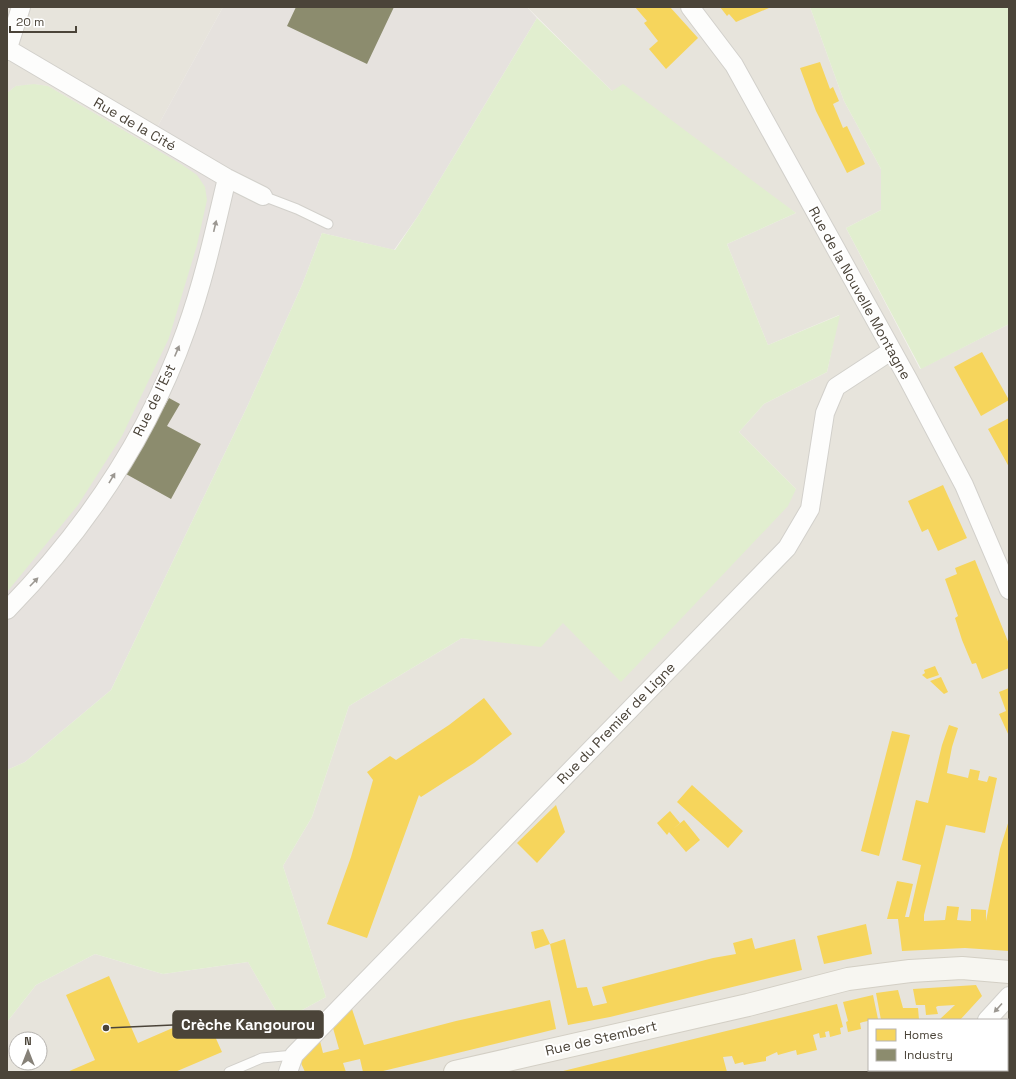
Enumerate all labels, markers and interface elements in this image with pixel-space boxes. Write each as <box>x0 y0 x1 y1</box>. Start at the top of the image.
scale bar <box>10 8 76 34</box>
text: 20 m <box>16 14 44 30</box>
street label: Rue de la Cité <box>91 93 179 155</box>
street label: Rue de la Nouvelle Montagne <box>805 203 915 383</box>
one-way arrow <box>213 220 219 233</box>
one-way arrow <box>175 344 181 356</box>
street label: Rue de l'Est <box>129 361 179 439</box>
one-way arrow <box>109 472 116 484</box>
one-way arrow <box>29 577 39 587</box>
street label: Rue du Premier de Ligne <box>553 658 679 788</box>
one-way arrow <box>993 1003 1003 1013</box>
callout: Crèche Kangourou <box>173 1011 323 1038</box>
text: Crèche Kangourou <box>181 1015 315 1034</box>
street label: Rue de Stembert <box>543 1016 659 1060</box>
legend <box>868 1019 1008 1071</box>
text: Homes <box>904 1027 943 1043</box>
north arrow <box>8 1031 48 1071</box>
text: N <box>24 1034 32 1048</box>
text: Industry <box>904 1047 953 1063</box>

